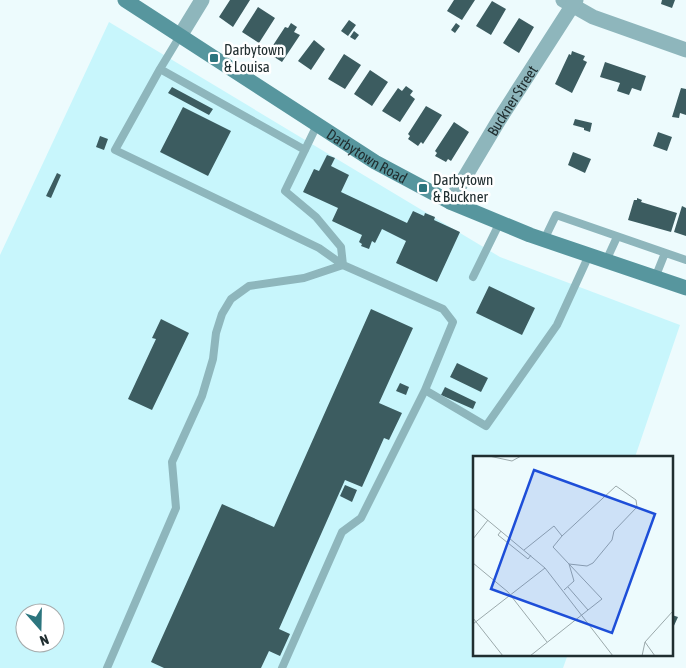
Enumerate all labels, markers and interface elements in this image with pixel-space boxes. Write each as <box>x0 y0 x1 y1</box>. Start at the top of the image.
place label: Darbytown & Louisa <box>224 41 284 75</box>
marker: Darbytown & Louisa <box>208 52 220 64</box>
street label: Buckner Street <box>483 62 540 139</box>
street label: Darbytown Road <box>324 125 410 186</box>
place label: Darbytown & Buckner <box>433 171 493 205</box>
marker: Darbytown & Buckner <box>417 182 429 194</box>
inset map <box>473 456 674 656</box>
north arrow <box>15 603 65 653</box>
text: N <box>38 631 51 649</box>

